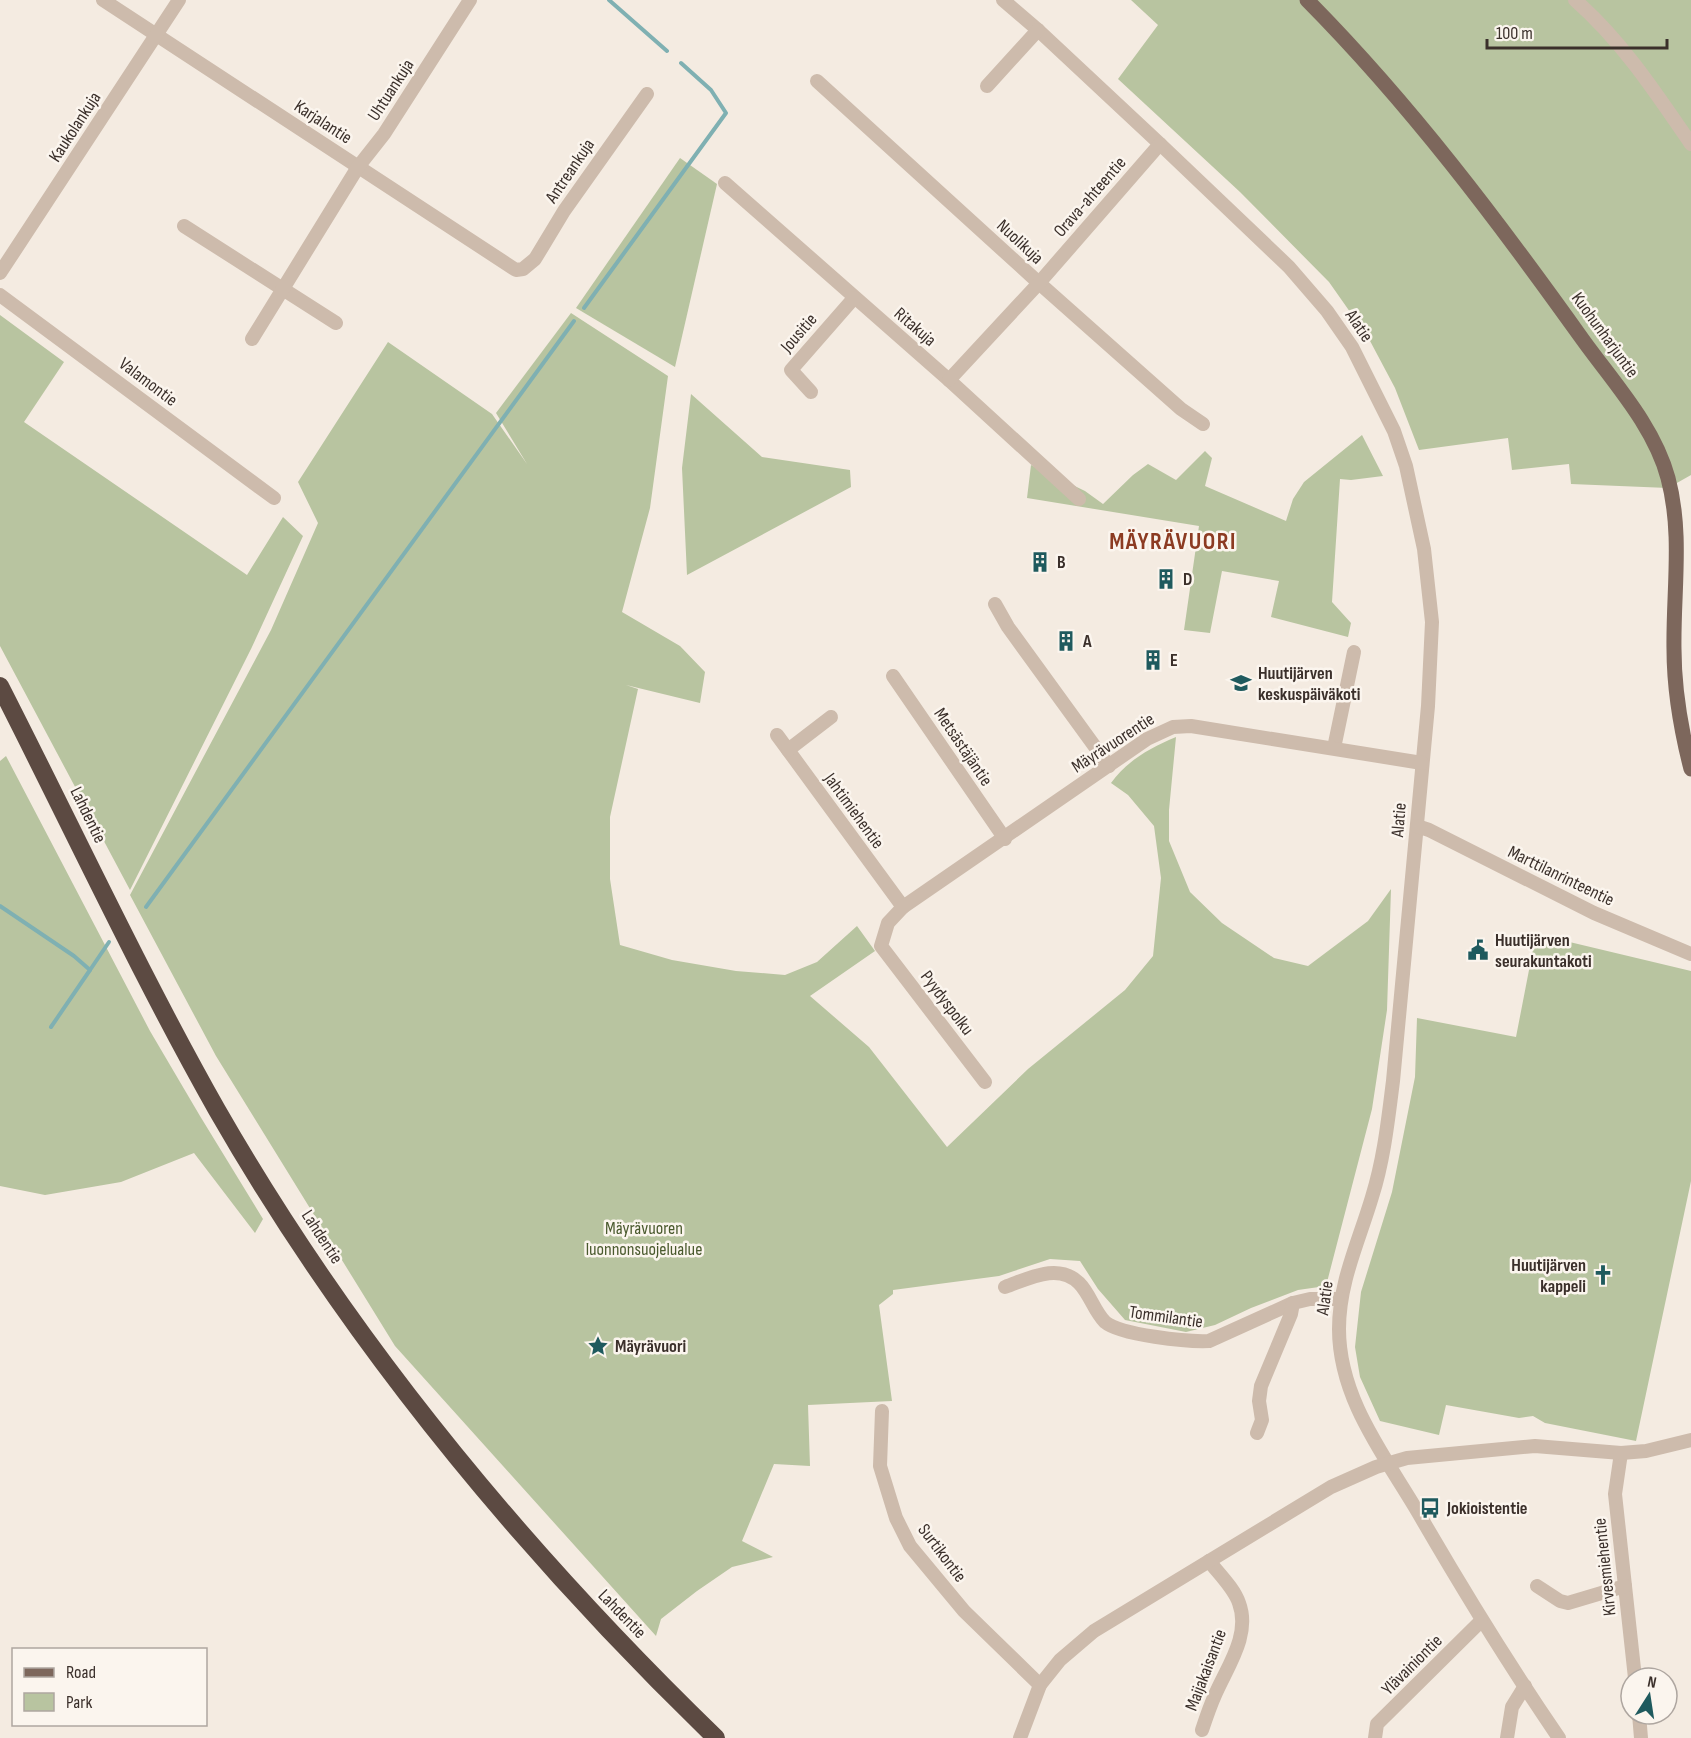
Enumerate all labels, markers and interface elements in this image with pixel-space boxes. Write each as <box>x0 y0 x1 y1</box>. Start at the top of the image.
scale bar <box>1487 12 1667 50</box>
text: 100 m <box>1496 23 1533 44</box>
street label: Uhtuankuja <box>363 55 419 125</box>
street label: Kaukolankuja <box>45 88 105 166</box>
street label: Karjalantie <box>290 96 356 148</box>
street label: Antreankuja <box>540 135 599 208</box>
street label: Orava-ahteentie <box>1050 153 1130 241</box>
street label: Nuolikuja <box>992 215 1048 269</box>
street label: Kuohunharjuntie <box>1567 288 1643 382</box>
street label: Ritakuja <box>890 303 940 351</box>
street label: Alatie <box>1340 305 1377 346</box>
street label: Jousitie <box>776 309 822 357</box>
street label: Valamontie <box>115 353 181 411</box>
district label: MÄYRÄVUORI <box>1109 527 1237 556</box>
building icon: B <box>1028 550 1052 574</box>
place label: B <box>1057 552 1066 573</box>
building icon: D <box>1154 567 1178 591</box>
place label: D <box>1183 569 1192 590</box>
building icon: A <box>1054 629 1078 653</box>
place label: A <box>1082 631 1092 652</box>
building icon: E <box>1141 648 1165 672</box>
place label: E <box>1170 650 1178 671</box>
place label: Huutijärven keskuspäiväkoti <box>1258 663 1360 705</box>
school or university icon: Huutijärven keskuspäiväkoti <box>1229 671 1253 695</box>
street label: Metsästäjäntie <box>929 704 997 790</box>
street label: Mäyrävuorentie <box>1068 709 1158 777</box>
street label: Jahtimiehentie <box>819 768 888 853</box>
street label: Lahdentie <box>65 783 111 847</box>
street label: Alatie <box>1387 802 1411 839</box>
street label: Marttilanrinteentie <box>1505 841 1617 911</box>
place label: Huutijärven seurakuntakoti <box>1495 930 1592 972</box>
public building icon: Huutijärven seurakuntakoti <box>1466 938 1490 962</box>
street label: Pyydyspolku <box>916 967 978 1039</box>
street label: Lahdentie <box>297 1206 347 1268</box>
park label: Mäyrävuoren luonnonsuojelualue <box>586 1218 702 1260</box>
place label: Huutijärven kappeli <box>1511 1255 1586 1297</box>
church icon: Huutijärven kappeli <box>1591 1263 1615 1287</box>
street label: Alatie <box>1312 1280 1338 1317</box>
street label: Tommilantie <box>1128 1301 1204 1333</box>
place icon: Mäyrävuori <box>586 1334 610 1358</box>
place label: Mäyrävuori <box>615 1336 686 1357</box>
bus stop icon: Jokioistentie <box>1418 1496 1442 1520</box>
place label: Jokioistentie <box>1446 1498 1527 1519</box>
street label: Kirvesmiehentie <box>1589 1517 1621 1617</box>
street label: Surtikontie <box>913 1520 971 1586</box>
street label: Lahdentie <box>594 1585 650 1643</box>
street label: Maijakaisantie <box>1181 1626 1231 1714</box>
street label: Ylävainiontie <box>1377 1630 1447 1700</box>
legend <box>12 1648 207 1726</box>
text: Road <box>66 1662 96 1683</box>
north arrow <box>1619 1666 1679 1726</box>
text: N <box>1646 1673 1658 1693</box>
text: Park <box>66 1692 92 1713</box>

